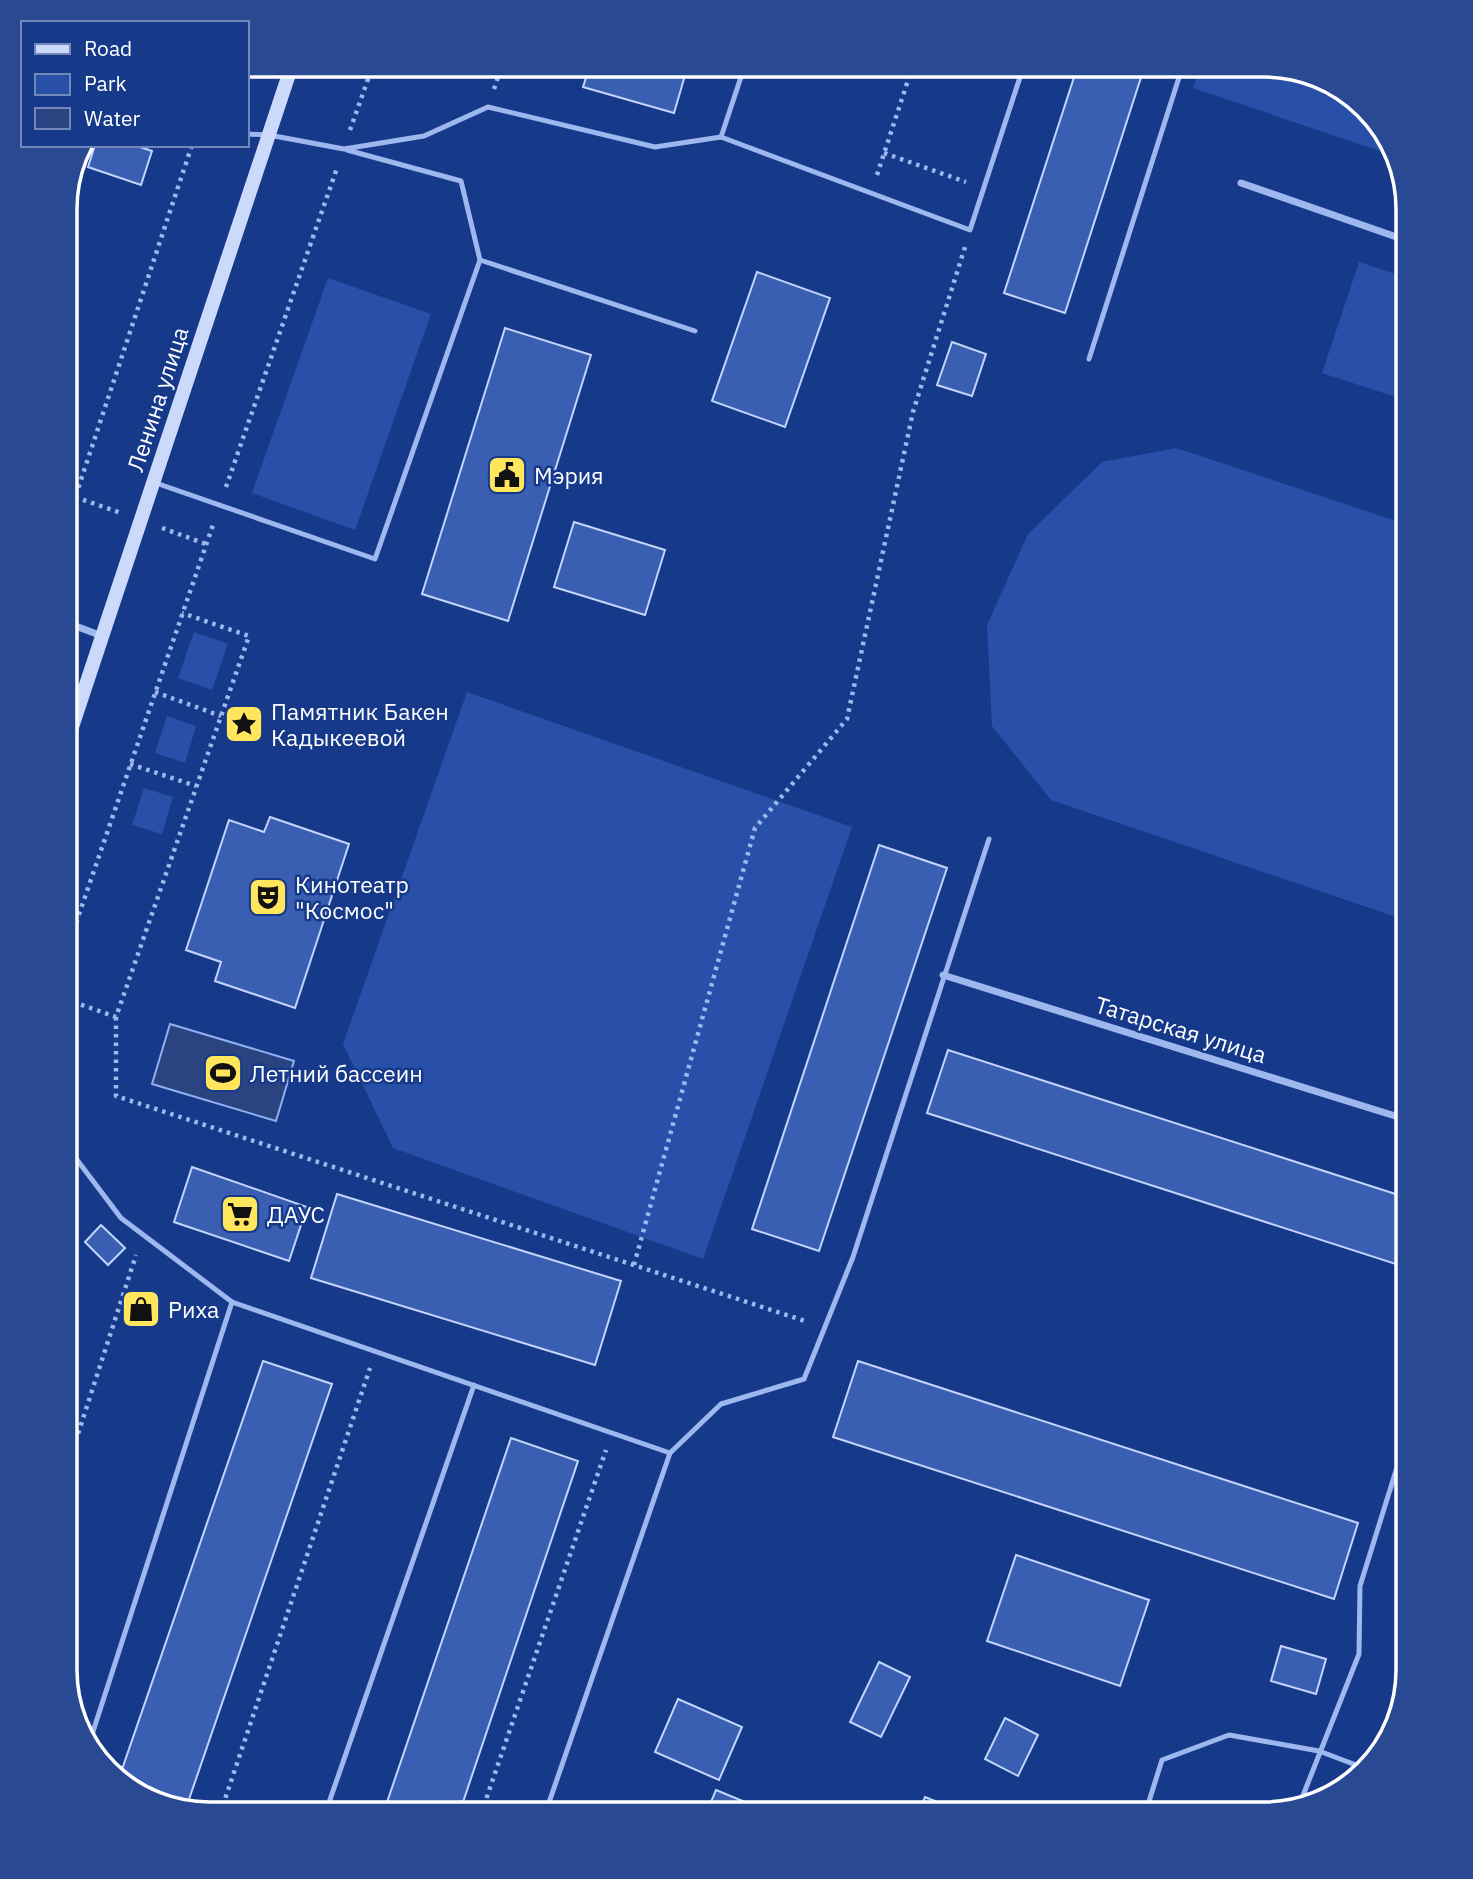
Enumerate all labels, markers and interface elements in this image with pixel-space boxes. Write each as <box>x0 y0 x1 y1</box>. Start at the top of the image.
legend <box>21 21 248 147</box>
text: Road <box>84 34 132 62</box>
text: Park <box>84 69 127 97</box>
text: Water <box>84 104 141 132</box>
street label: Ленина улица <box>120 323 194 475</box>
public building icon: Мэрия <box>486 454 528 496</box>
place label: Мэрия <box>534 460 604 490</box>
place label: Памятник Бакен Кадыкеевой <box>271 696 449 752</box>
place icon: Памятник Бакен Кадыкеевой <box>223 703 265 745</box>
place label: Кинотеатр "Космос" <box>295 869 409 925</box>
theatre icon: Кинотеатр "Космос" <box>247 876 289 918</box>
street label: Татарская улица <box>1092 989 1270 1069</box>
sports icon: Летний бассеин <box>202 1052 244 1094</box>
place label: Летний бассеин <box>250 1058 423 1088</box>
supermarket icon: ДАУС <box>219 1193 261 1235</box>
place label: ДАУС <box>267 1199 325 1229</box>
shop icon: Риха <box>120 1288 162 1330</box>
place label: Риха <box>168 1294 219 1324</box>

